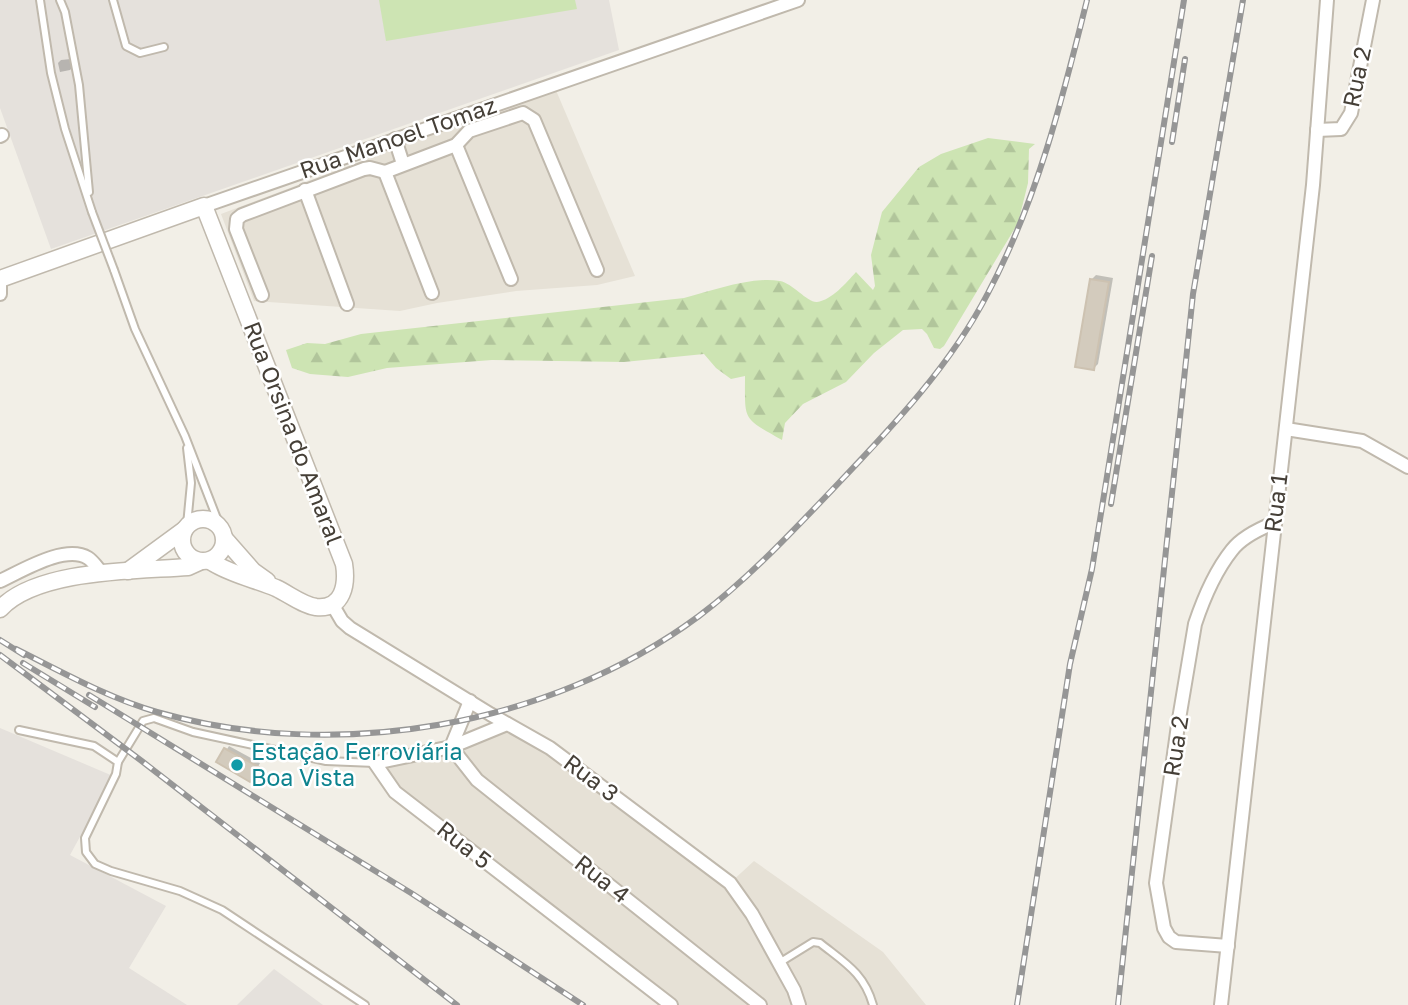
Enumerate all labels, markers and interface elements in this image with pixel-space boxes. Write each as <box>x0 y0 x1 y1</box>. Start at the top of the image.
street label: Rua 2 <box>1336 44 1376 110</box>
street label: Rua Manoel Tomaz <box>296 90 500 184</box>
street label: Rua Orsina do Amaral <box>238 317 349 548</box>
street label: Rua 1 <box>1258 472 1292 534</box>
street label: Rua 2 <box>1156 713 1194 778</box>
place label: Estação Ferroviária Boa Vista <box>251 737 463 791</box>
street label: Rua 3 <box>559 748 625 807</box>
marker: Estação Ferroviária Boa Vista <box>229 757 245 773</box>
street label: Rua 5 <box>432 814 497 874</box>
street label: Rua 4 <box>570 848 636 908</box>

